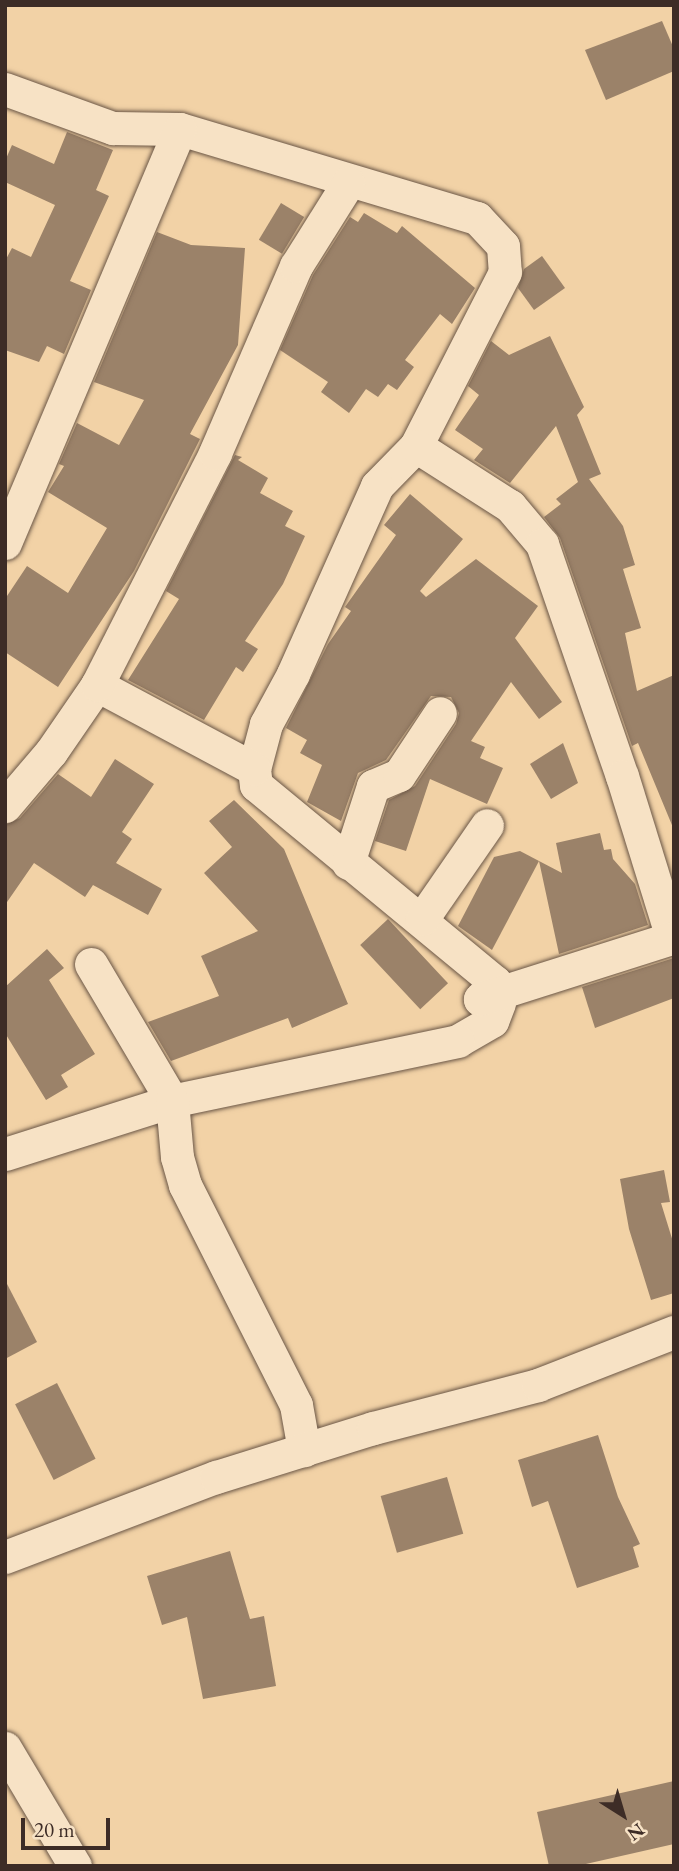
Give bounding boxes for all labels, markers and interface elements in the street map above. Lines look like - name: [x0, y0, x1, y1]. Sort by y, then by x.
- north arrow: [588, 1780, 658, 1850]
- scale bar: [24, 1804, 114, 1848]
- text: 20 m: [34, 1816, 75, 1843]
- text: N: [622, 1818, 650, 1847]

